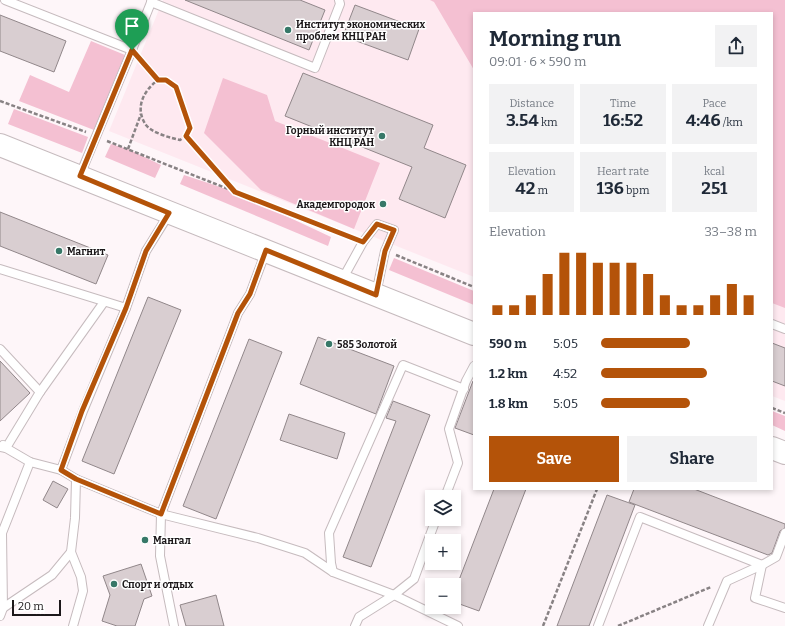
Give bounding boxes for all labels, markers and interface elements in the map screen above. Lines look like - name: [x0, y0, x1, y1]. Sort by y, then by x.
- pin: [115, 9, 149, 50]
- icon: arrive: [121, 15, 143, 37]
- place label: Институт экономических проблем КНЦ РАН: [296, 19, 426, 43]
- marker: Институт экономических проблем КНЦ РАН: [283, 25, 293, 35]
- text: Morning run: [489, 25, 621, 52]
- button: share: [715, 25, 757, 67]
- text: 09:01 · 6 × 590 m: [489, 54, 586, 69]
- text: Distance: [509, 97, 554, 110]
- text: Time: [610, 97, 636, 110]
- text: Pace: [702, 97, 726, 110]
- text: 3.54: [506, 110, 539, 131]
- text: 16:52: [603, 110, 643, 131]
- text: 4:46: [686, 110, 721, 131]
- text: km: [539, 116, 557, 129]
- text: /km: [721, 116, 743, 129]
- place label: Горный институт КНЦ РАН: [286, 125, 375, 149]
- marker: Горный институт КНЦ РАН: [377, 131, 387, 141]
- text: Elevation: [508, 165, 556, 178]
- text: Heart rate: [597, 165, 649, 178]
- text: kcal: [704, 165, 725, 178]
- text: 42: [515, 178, 535, 199]
- text: 136: [597, 178, 624, 199]
- text: 251: [701, 178, 727, 199]
- text: m: [535, 184, 548, 197]
- text: bpm: [624, 184, 649, 197]
- place label: Академгородок: [296, 199, 376, 211]
- marker: Академгородок: [378, 199, 388, 209]
- text: Elevation: [489, 224, 546, 239]
- text: 33–38 m: [704, 224, 757, 239]
- marker: Магнит: [54, 246, 64, 256]
- place label: Магнит: [67, 246, 106, 258]
- text: 590 m: [489, 336, 527, 351]
- text: 5:05: [553, 336, 578, 351]
- marker: 585 Золотой: [324, 339, 334, 349]
- place label: 585 Золотой: [337, 339, 397, 351]
- text: 1.2 km: [489, 366, 527, 381]
- text: 4:52: [553, 366, 577, 381]
- text: 1.8 km: [489, 396, 528, 411]
- text: 5:05: [553, 396, 578, 411]
- button: Save: [489, 436, 619, 482]
- button: Share: [627, 436, 757, 482]
- map controls: [425, 490, 461, 614]
- button: layers: [425, 490, 461, 526]
- button: +: [425, 534, 461, 570]
- marker: Мангал: [140, 535, 150, 545]
- place label: Мангал: [153, 535, 192, 547]
- button: −: [425, 578, 461, 614]
- marker: Спорт и отдых: [109, 579, 119, 589]
- place label: Спорт и отдых: [122, 579, 194, 591]
- scale bar: [12, 598, 61, 617]
- text: 20 m: [18, 600, 44, 613]

